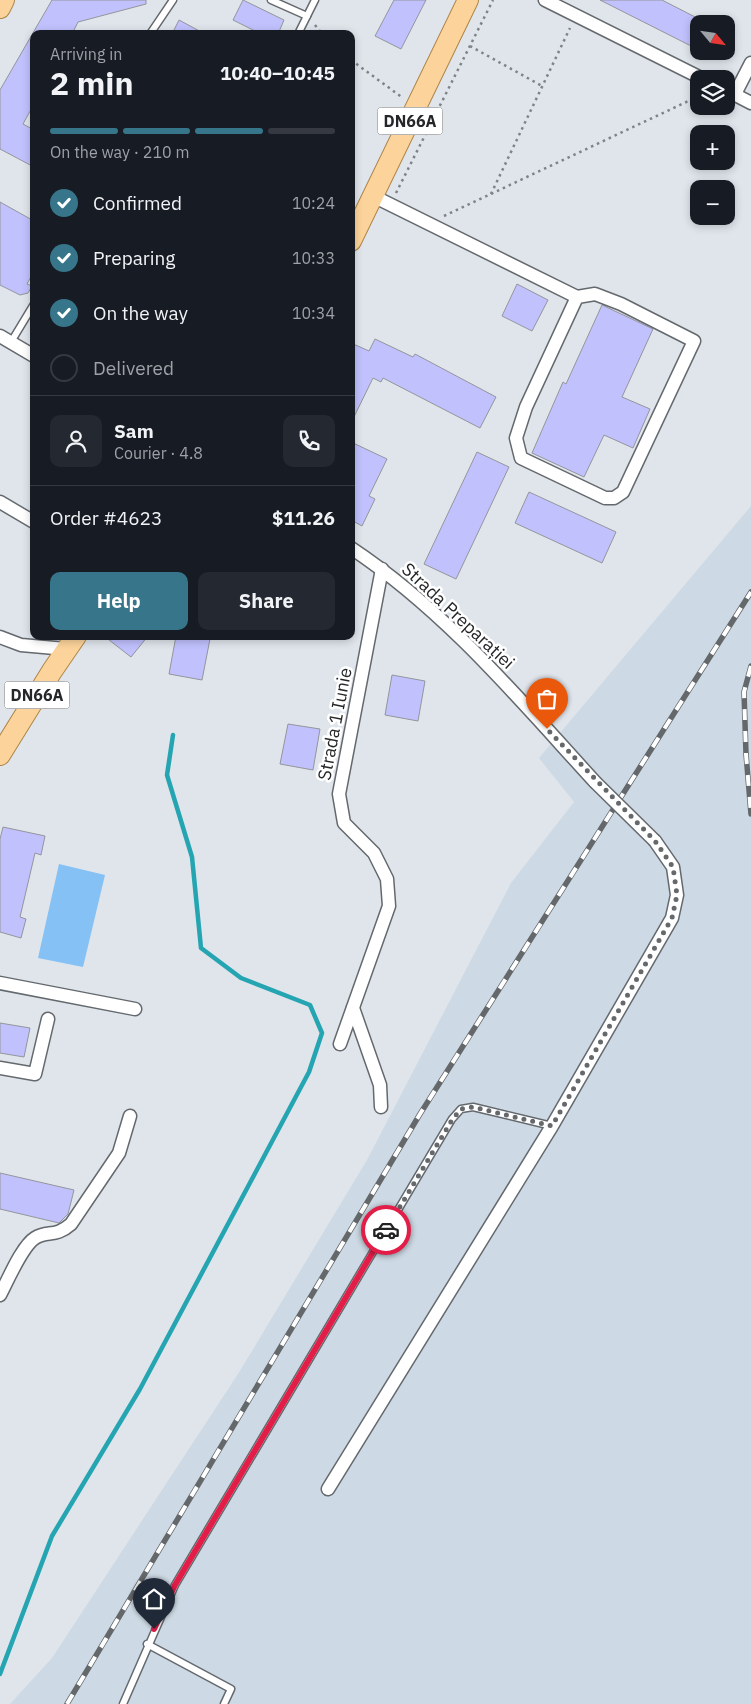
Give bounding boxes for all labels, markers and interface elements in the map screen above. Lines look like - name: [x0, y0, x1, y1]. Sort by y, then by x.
- north arrow: [690, 15, 735, 60]
- map controls: [690, 15, 735, 225]
- text: Arriving in: [50, 44, 122, 64]
- text: 10:40–10:45: [220, 61, 335, 85]
- text: 2 min: [50, 62, 134, 104]
- button: layers: [690, 70, 735, 115]
- road number: DN66A: [378, 108, 442, 134]
- button: +: [690, 125, 735, 170]
- text: On the way · 210 m: [50, 142, 189, 162]
- button: −: [690, 180, 735, 225]
- icon: check: [50, 189, 78, 217]
- text: Confirmed: [93, 191, 182, 215]
- text: 10:24: [292, 193, 335, 213]
- icon: check: [50, 244, 78, 272]
- text: Preparing: [93, 246, 175, 270]
- text: 10:33: [292, 248, 335, 268]
- icon: check: [50, 299, 78, 327]
- text: On the way: [93, 301, 188, 325]
- text: 10:34: [292, 303, 335, 323]
- text: Delivered: [93, 356, 174, 380]
- button: person: [50, 415, 102, 467]
- button: phone: [283, 415, 335, 467]
- text: Sam: [114, 419, 154, 443]
- text: Courier · 4.8: [114, 443, 203, 463]
- text: Order #4623: [50, 506, 162, 530]
- text: $11.26: [272, 506, 335, 530]
- street label: Strada Preparației: [397, 558, 519, 674]
- button: Help: [50, 572, 188, 630]
- button: Share: [198, 572, 335, 630]
- street label: Strada 1 Iunie: [312, 666, 357, 782]
- pin: [526, 678, 568, 729]
- road number: DN66A: [5, 682, 70, 708]
- icon: bag: [533, 685, 561, 713]
- courier: [361, 1205, 411, 1255]
- icon: car: [372, 1216, 400, 1244]
- pin: [133, 1578, 175, 1629]
- icon: home: [140, 1585, 168, 1613]

